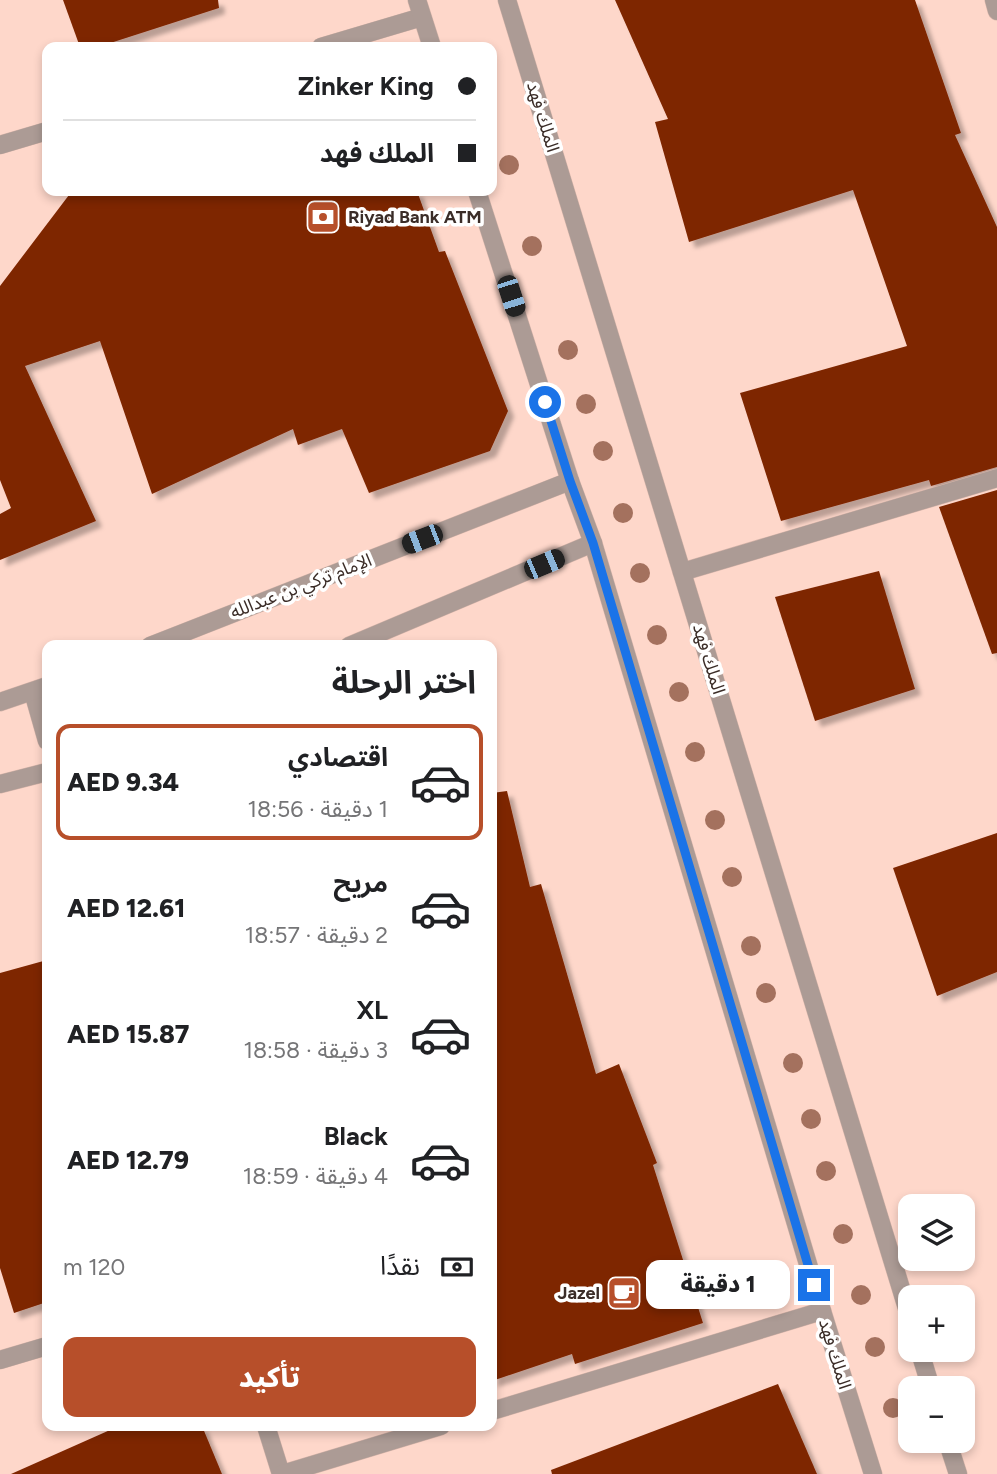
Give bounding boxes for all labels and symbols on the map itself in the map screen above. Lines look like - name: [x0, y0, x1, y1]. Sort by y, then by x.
- street label: الملك فهد: [522, 79, 564, 155]
- bank icon: Riyad Bank ATM: [304, 198, 342, 236]
- place label: Riyad Bank ATM: [348, 206, 482, 228]
- car: [495, 273, 528, 319]
- route start: [529, 386, 561, 418]
- car: [399, 522, 446, 556]
- car: [521, 546, 568, 582]
- street label: الإمام تركي بن عبدالله: [227, 549, 376, 626]
- street label: الملك فهد: [688, 621, 730, 697]
- callout: 1 دقيقة: [646, 1260, 790, 1310]
- route end: [798, 1269, 830, 1301]
- cafe icon: Jazel: [605, 1274, 643, 1312]
- place label: Jazel: [557, 1282, 600, 1304]
- street label: الملك فهد: [814, 1316, 856, 1392]

